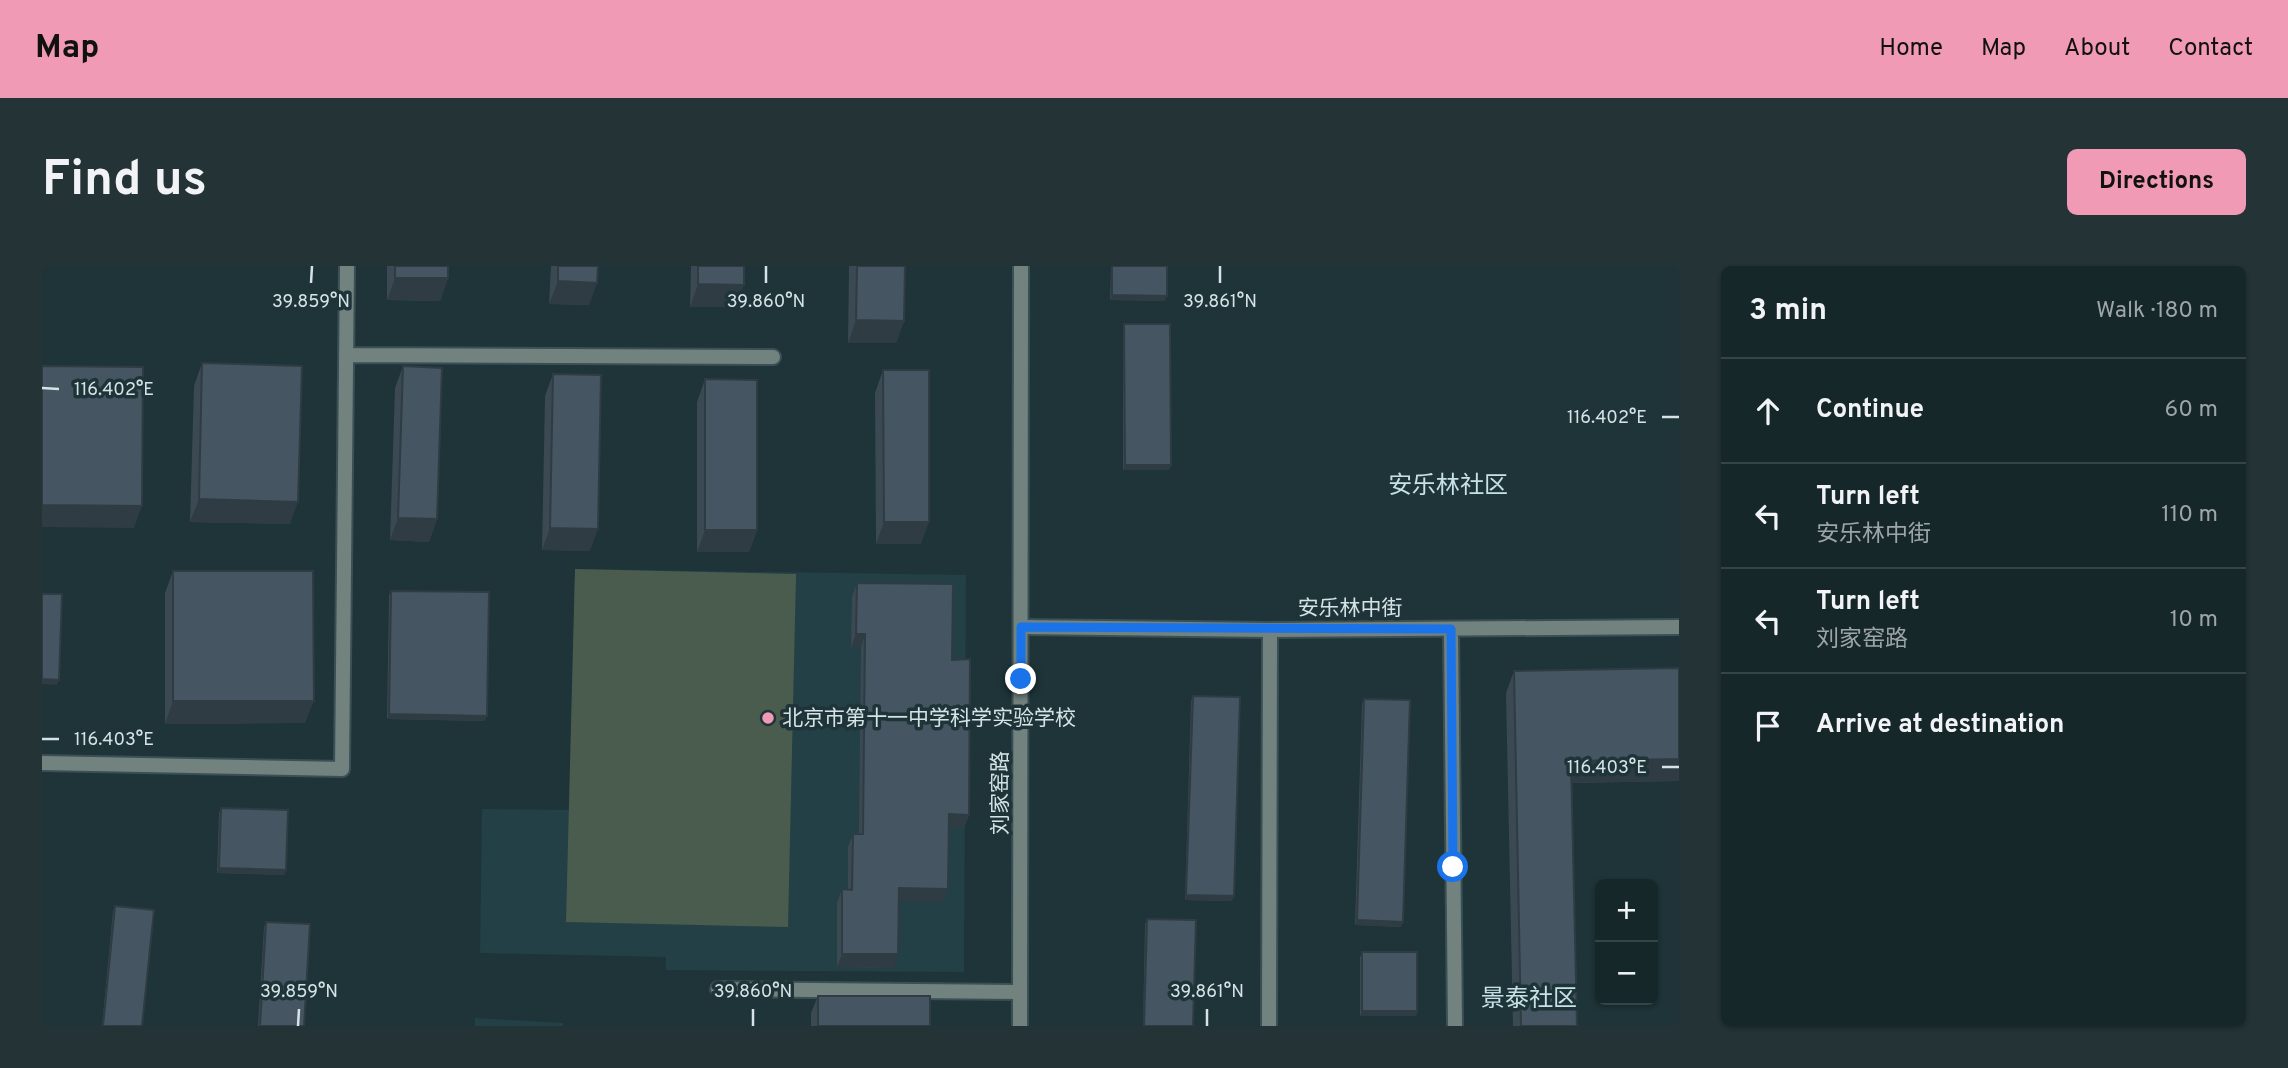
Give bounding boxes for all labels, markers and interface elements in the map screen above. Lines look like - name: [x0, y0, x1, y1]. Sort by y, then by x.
- text: Map: [35, 28, 99, 70]
- text: Home: [1879, 34, 1943, 64]
- text: Map: [1981, 34, 2026, 64]
- text: About: [2064, 34, 2130, 64]
- text: Contact: [2168, 34, 2253, 64]
- button: Directions: [2067, 149, 2246, 215]
- text: Find us: [42, 151, 207, 213]
- text: 39.859°N: [272, 291, 350, 314]
- text: 39.860°N: [727, 291, 805, 314]
- text: 39.861°N: [1183, 291, 1257, 314]
- text: 3 min: [1749, 293, 1827, 330]
- text: Walk · 180 m: [2096, 297, 2218, 326]
- text: 116.402°E: [74, 379, 154, 402]
- icon: ahead: [1749, 392, 1787, 430]
- text: Continue: [1816, 394, 1924, 427]
- text: 60 m: [2165, 396, 2218, 425]
- text: 116.402°E: [1567, 407, 1647, 430]
- district label: 安乐林社区: [1388, 472, 1508, 502]
- text: Turn left: [1816, 481, 1920, 514]
- icon: left: [1749, 497, 1787, 535]
- text: 110 m: [2161, 501, 2218, 530]
- text: 安乐林中街: [1816, 521, 1931, 550]
- text: Turn left: [1816, 586, 1920, 619]
- street label: 安乐林中街: [1298, 596, 1403, 623]
- icon: left: [1749, 602, 1787, 640]
- text: 10 m: [2170, 606, 2218, 635]
- text: 刘家窑路: [1816, 626, 1908, 655]
- route end: [1005, 663, 1036, 694]
- place label: 北京市第十一中学科学实验学校: [782, 706, 1076, 733]
- icon: arrive: [1749, 707, 1787, 745]
- text: Arrive at destination: [1816, 709, 2064, 742]
- marker: 北京市第十一中学科学实验学校: [760, 710, 776, 726]
- text: 116.403°E: [74, 729, 154, 752]
- street label: 刘家窑路: [988, 751, 1015, 835]
- text: 116.403°E: [1567, 757, 1647, 780]
- route start: [1437, 851, 1468, 882]
- map controls: [1595, 879, 1658, 1005]
- button: +: [1595, 879, 1658, 942]
- button: −: [1595, 942, 1658, 1005]
- text: 39.859°N: [260, 981, 338, 1004]
- text: 39.860°N: [714, 981, 792, 1004]
- text: 39.861°N: [1170, 981, 1244, 1004]
- district label: 景泰社区: [1481, 985, 1577, 1015]

